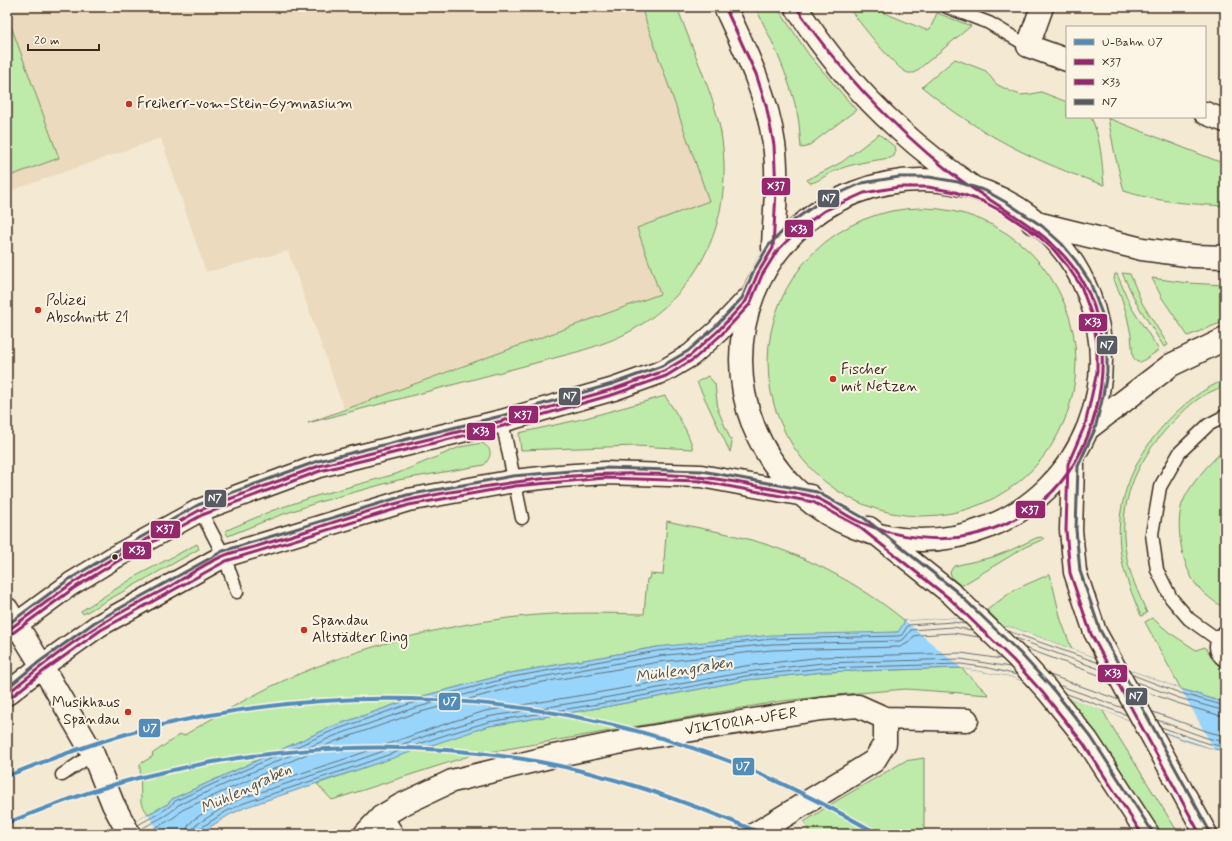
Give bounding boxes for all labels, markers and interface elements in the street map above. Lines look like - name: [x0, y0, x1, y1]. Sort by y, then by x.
- scale bar: [28, 26, 99, 52]
- legend: [1066, 26, 1206, 118]
- text: 20 m: [34, 33, 60, 49]
- text: U-Bahn U7: [1102, 35, 1163, 51]
- text: X37: [1102, 55, 1121, 71]
- text: X33: [1102, 75, 1120, 91]
- place label: Freiherr-vom-Stein-Gymnasium: [137, 94, 353, 114]
- text: N7: [1102, 95, 1117, 111]
- marker: Freiherr-vom-Stein-Gymnasium: [124, 99, 134, 109]
- line badge: X37: [761, 177, 791, 196]
- text: X37: [767, 180, 785, 194]
- line badge: N7: [817, 189, 840, 208]
- text: N7: [822, 192, 836, 206]
- line badge: X33: [784, 219, 814, 238]
- text: X33: [791, 223, 808, 237]
- place label: Polizei Abschnitt 21: [46, 291, 129, 328]
- marker: Polizei Abschnitt 21: [33, 305, 43, 315]
- line badge: X33: [1078, 313, 1108, 332]
- text: X33: [1085, 316, 1102, 330]
- line badge: N7: [1096, 335, 1118, 355]
- text: N7: [1100, 339, 1114, 353]
- place label: Fischer mit Netzen: [841, 360, 918, 397]
- marker: Fischer mit Netzen: [828, 374, 838, 384]
- line badge: N7: [558, 387, 581, 406]
- text: N7: [563, 390, 577, 404]
- line badge: X37: [508, 405, 539, 424]
- text: X37: [514, 409, 532, 423]
- line badge: X33: [466, 422, 496, 441]
- text: X33: [473, 425, 490, 439]
- line badge: N7: [204, 489, 227, 508]
- text: N7: [208, 492, 222, 506]
- line badge: X37: [1015, 500, 1046, 519]
- text: X37: [1021, 504, 1039, 518]
- line badge: X37: [150, 520, 181, 539]
- text: X37: [156, 523, 174, 537]
- line badge: X33: [122, 541, 152, 560]
- text: X33: [129, 544, 146, 558]
- unlabelled marker: [110, 552, 120, 562]
- place label: Spandau Altstädter Ring: [312, 611, 408, 649]
- marker: Spandau Altstädter Ring: [299, 625, 309, 635]
- water label: Mühlengraben: [634, 652, 734, 688]
- line badge: X33: [1097, 664, 1128, 683]
- text: X33: [1105, 667, 1122, 681]
- line badge: N7: [1125, 687, 1148, 706]
- text: N7: [1129, 690, 1143, 704]
- line badge: U7: [438, 692, 461, 711]
- place label: Musikhaus Spandau: [52, 693, 120, 730]
- text: U7: [443, 695, 457, 709]
- street label: VIKTORIA-UFER: [684, 703, 798, 741]
- marker: Musikhaus Spandau: [123, 707, 133, 717]
- line badge: U7: [138, 718, 161, 738]
- text: U7: [143, 722, 157, 736]
- line badge: U7: [732, 757, 755, 776]
- water label: Mühlengraben: [197, 759, 295, 819]
- text: U7: [736, 760, 750, 774]

